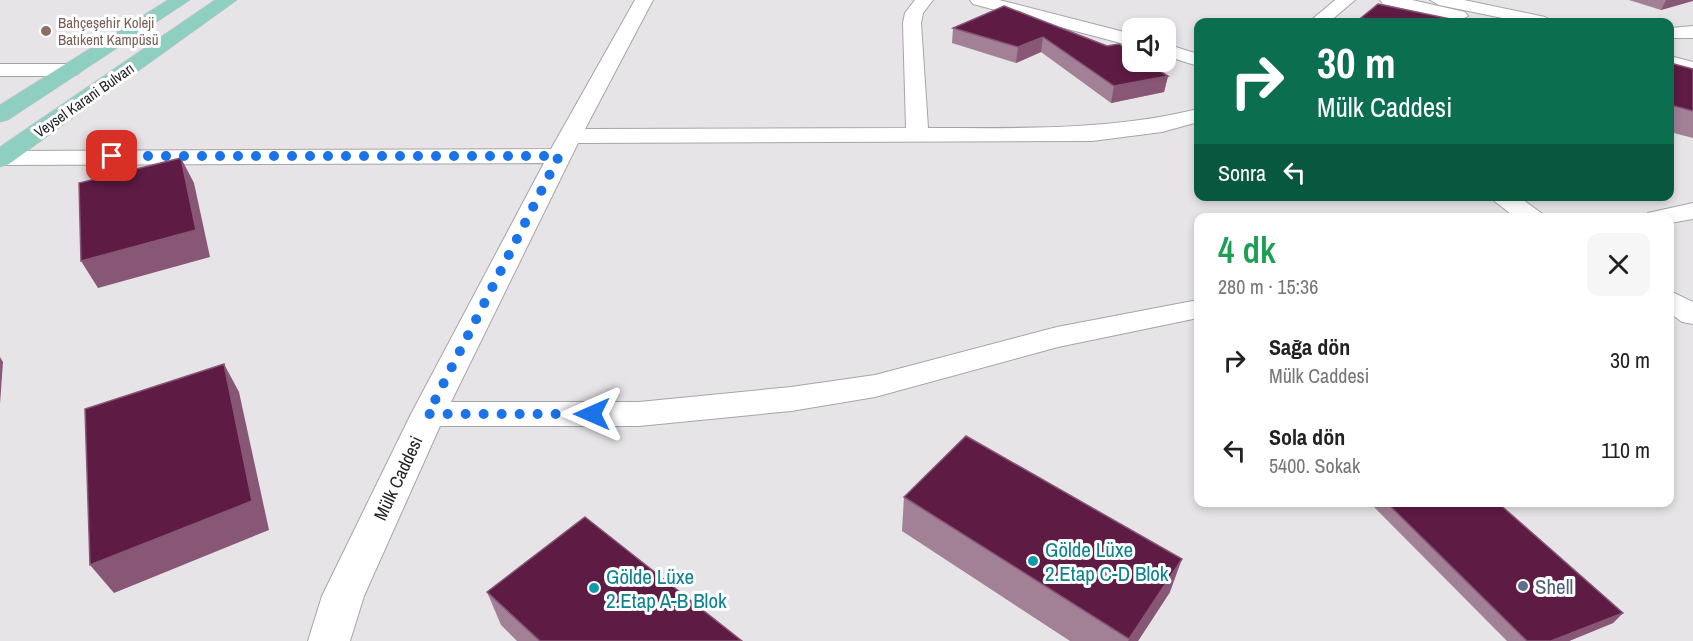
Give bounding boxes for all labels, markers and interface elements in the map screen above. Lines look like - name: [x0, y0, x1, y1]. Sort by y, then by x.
- place label: Bahçeşehir Koleji Batıkent Kampüsü: [58, 12, 159, 50]
- map controls: [1122, 18, 1176, 72]
- button: sound: [1122, 18, 1176, 72]
- marker: Bahçeşehir Koleji Batıkent Kampüsü: [39, 24, 53, 38]
- text: 30 m: [1317, 35, 1396, 91]
- icon: right: [1218, 42, 1296, 120]
- street label: Veysel Karani Bulvarı: [30, 58, 138, 142]
- text: Mülk Caddesi: [1317, 89, 1452, 125]
- pin: [86, 130, 137, 181]
- icon: arrive: [95, 139, 128, 172]
- icon: left: [1278, 156, 1311, 189]
- text: Sonra: [1218, 158, 1266, 188]
- text: 4 dk: [1218, 226, 1276, 274]
- button: close: [1587, 233, 1650, 296]
- text: 280 m · 15:36: [1218, 273, 1318, 300]
- text: Sağa dön: [1269, 332, 1350, 362]
- icon: right: [1218, 344, 1251, 377]
- text: 30 m: [1610, 345, 1650, 375]
- text: Mülk Caddesi: [1269, 362, 1369, 389]
- position arrow: [560, 382, 624, 446]
- text: Sola dön: [1269, 422, 1345, 452]
- street label: Mülk Caddesi: [368, 432, 428, 524]
- icon: left: [1218, 434, 1251, 467]
- text: 110 m: [1601, 435, 1650, 465]
- text: 5400. Sokak: [1269, 452, 1360, 479]
- place label: Gölde Lüxe 2.Etap C-D Blok: [1045, 535, 1169, 588]
- marker: Gölde Lüxe 2.Etap C-D Blok: [1026, 554, 1040, 568]
- place label: Gölde Lüxe 2.Etap A-B Blok: [606, 562, 727, 615]
- place label: Shell: [1535, 572, 1573, 601]
- marker: Shell: [1516, 579, 1530, 593]
- marker: Gölde Lüxe 2.Etap A-B Blok: [587, 581, 601, 595]

